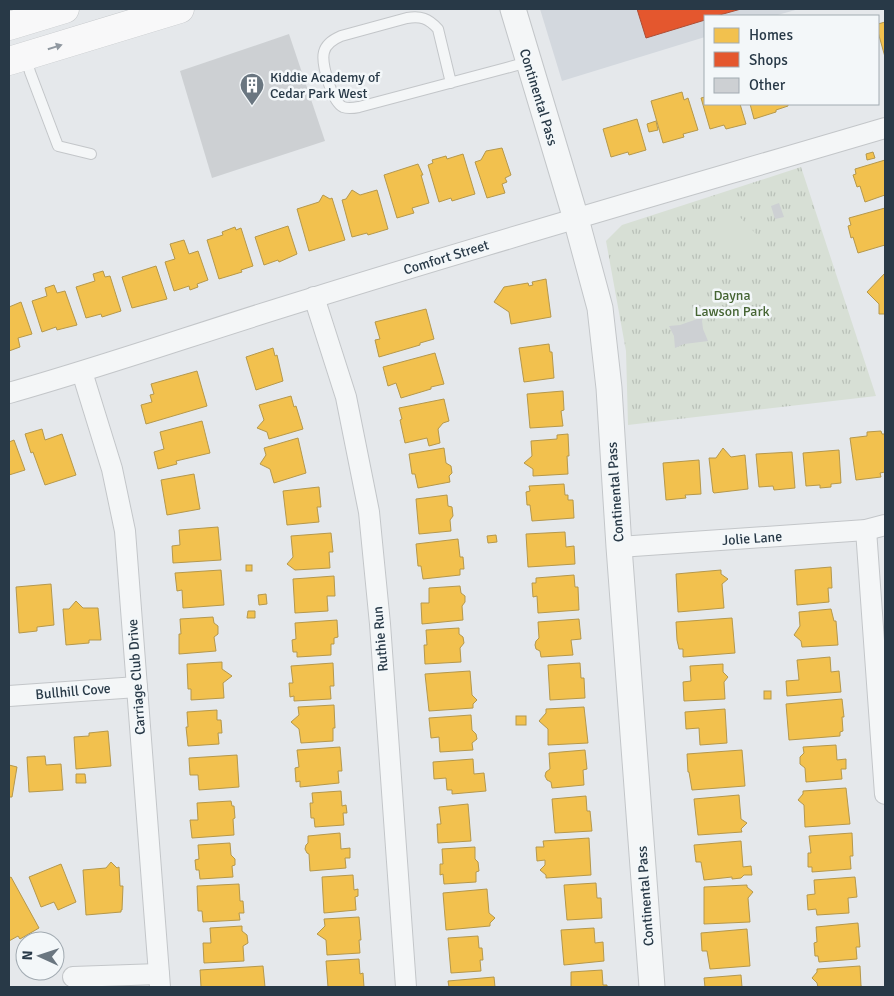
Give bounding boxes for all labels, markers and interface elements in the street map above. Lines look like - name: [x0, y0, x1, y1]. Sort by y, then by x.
- legend: [704, 15, 879, 105]
- text: Homes: [749, 26, 793, 44]
- one-way arrow: [48, 43, 63, 50]
- street label: Continental Pass: [516, 47, 561, 148]
- text: Shops: [749, 51, 788, 69]
- place label: Kiddie Academy of Cedar Park West: [270, 69, 381, 102]
- building icon: Kiddie Academy of Cedar Park West: [239, 72, 265, 106]
- text: Other: [749, 76, 786, 94]
- street label: Comfort Street: [401, 236, 491, 279]
- park label: Dayna Lawson Park: [694, 287, 770, 320]
- street label: Continental Pass: [604, 441, 627, 543]
- street label: Jolie Lane: [721, 528, 783, 549]
- street label: Ruthie Run: [369, 606, 392, 672]
- street label: Carriage Club Drive: [124, 618, 149, 735]
- street label: Bullhill Cove: [35, 680, 111, 703]
- street label: Continental Pass: [634, 845, 657, 947]
- north arrow: [15, 931, 65, 981]
- text: N: [19, 950, 36, 961]

